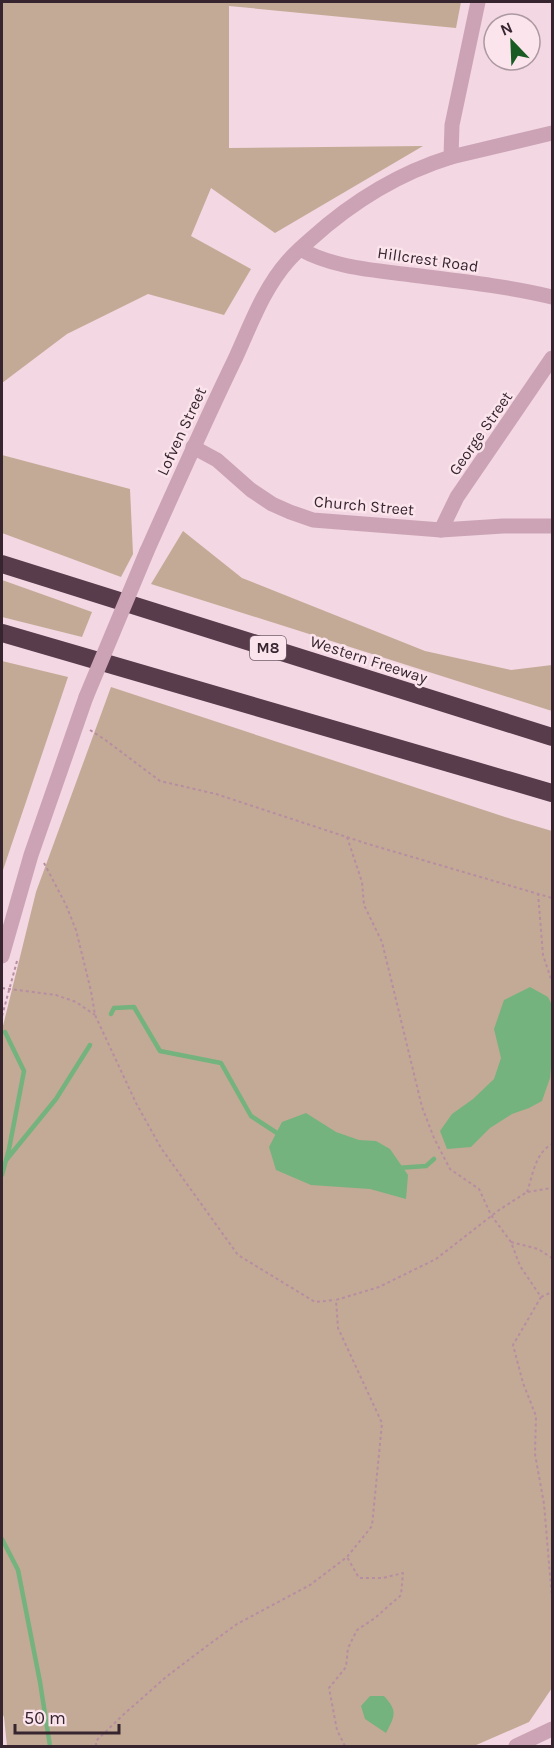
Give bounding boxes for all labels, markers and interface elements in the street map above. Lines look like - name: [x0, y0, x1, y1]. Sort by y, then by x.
- north arrow: [482, 12, 542, 72]
- text: N: [497, 18, 515, 40]
- street label: Hillcrest Road: [376, 243, 480, 276]
- street label: Lofven Street: [153, 384, 210, 478]
- street label: George Street: [445, 388, 516, 479]
- street label: Church Street: [313, 492, 415, 519]
- street label: Western Freeway: [308, 632, 430, 688]
- road number: M8: [250, 636, 286, 660]
- scale bar: [15, 1697, 118, 1735]
- text: 50 m: [24, 1707, 66, 1729]

